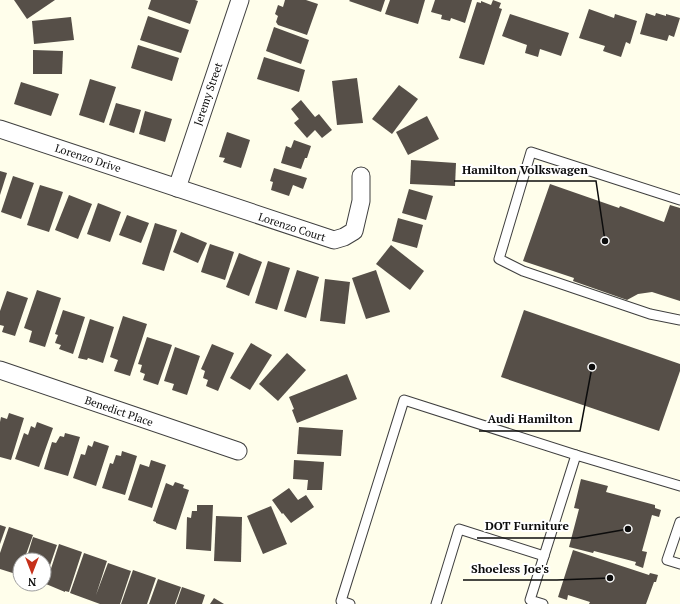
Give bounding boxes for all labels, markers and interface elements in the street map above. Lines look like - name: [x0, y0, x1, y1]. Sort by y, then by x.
- street label: Jeremy Street: [191, 60, 225, 128]
- street label: Lorenzo Drive: [53, 141, 123, 175]
- callout: Hamilton Volkswagen: [454, 157, 596, 181]
- text: Hamilton Volkswagen: [462, 162, 588, 177]
- street label: Lorenzo Court: [257, 210, 327, 244]
- street label: Benedict Place: [83, 393, 156, 429]
- callout: Audi Hamilton: [479, 407, 580, 431]
- text: Audi Hamilton: [487, 411, 573, 426]
- callout: DOT Furniture: [477, 514, 577, 538]
- text: DOT Furniture: [485, 518, 570, 533]
- north arrow: [12, 552, 52, 592]
- callout: Shoeless Joe's: [463, 556, 557, 580]
- text: Shoeless Joe's: [471, 561, 550, 576]
- text: N: [27, 575, 36, 589]

